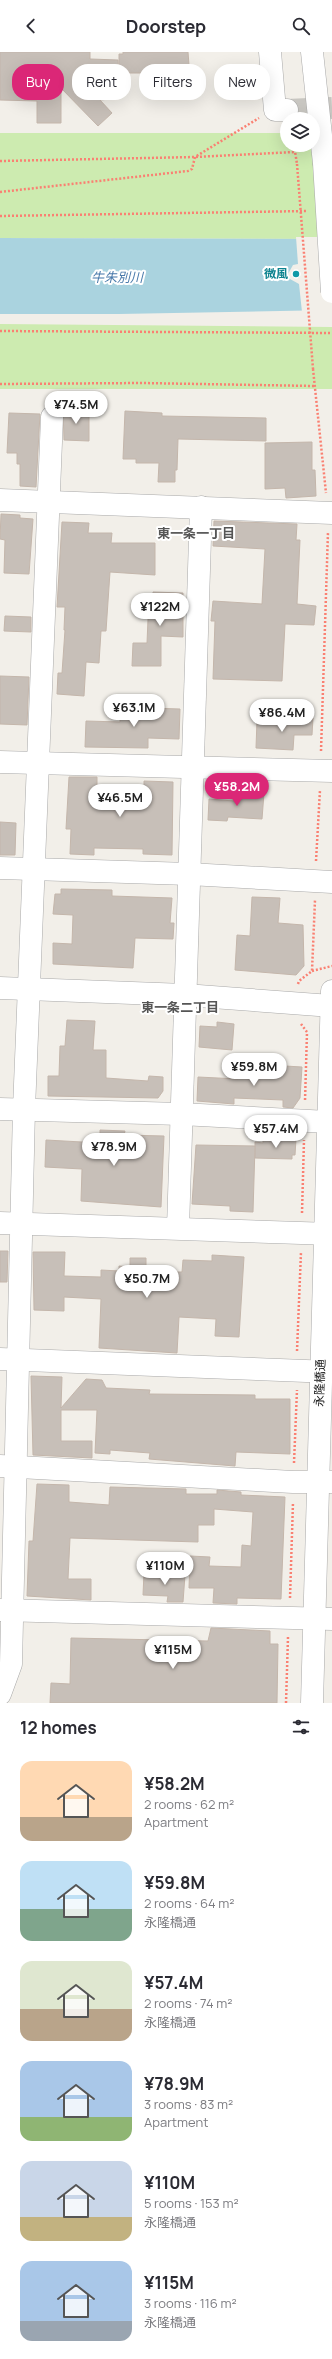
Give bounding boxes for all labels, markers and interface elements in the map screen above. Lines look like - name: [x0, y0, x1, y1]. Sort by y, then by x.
- text: Doorstep: [126, 14, 206, 38]
- icon: back: [20, 15, 42, 37]
- icon: search: [290, 15, 312, 37]
- chip: Buy: [12, 64, 64, 100]
- chip: Rent: [72, 64, 131, 100]
- chip: Filters: [139, 64, 206, 100]
- chip: New: [214, 64, 270, 100]
- map controls: [280, 112, 320, 152]
- button: layers: [280, 112, 320, 152]
- place label: 微風: [264, 265, 288, 282]
- water label: 牛朱別川: [91, 268, 145, 286]
- marker: 微風: [291, 269, 301, 279]
- pin: ¥74.5M: [43, 391, 109, 425]
- text: ¥74.5M: [54, 395, 98, 413]
- district label: 東一条一丁目: [157, 524, 235, 542]
- pin: ¥122M: [132, 593, 188, 627]
- text: ¥122M: [140, 597, 180, 615]
- pin: ¥63.1M: [101, 694, 167, 728]
- text: ¥63.1M: [113, 698, 155, 716]
- pin: ¥86.4M: [249, 699, 315, 733]
- text: ¥86.4M: [259, 703, 305, 721]
- pin: ¥58.2M: [204, 773, 270, 807]
- text: ¥58.2M: [214, 777, 260, 795]
- pin: ¥46.5M: [87, 784, 153, 818]
- text: ¥46.5M: [97, 788, 143, 806]
- district label: 東一条二丁目: [141, 998, 219, 1016]
- pin: ¥59.8M: [221, 1053, 287, 1087]
- text: ¥59.8M: [231, 1057, 277, 1075]
- pin: ¥57.4M: [243, 1115, 309, 1149]
- text: ¥57.4M: [253, 1119, 299, 1137]
- pin: ¥78.9M: [81, 1133, 147, 1167]
- text: ¥78.9M: [91, 1137, 137, 1155]
- pin: ¥50.7M: [114, 1265, 180, 1299]
- text: ¥50.7M: [124, 1269, 170, 1287]
- street label: 永隆橋通: [310, 1359, 329, 1407]
- pin: ¥110M: [137, 1552, 193, 1586]
- text: ¥110M: [145, 1556, 185, 1574]
- pin: ¥115M: [145, 1636, 201, 1670]
- text: ¥115M: [154, 1640, 192, 1658]
- text: 12 homes: [20, 1716, 97, 1739]
- icon: filters: [290, 1716, 312, 1738]
- text: ¥58.2M: [144, 1772, 205, 1795]
- icon: home: [52, 1777, 100, 1825]
- text: 2 rooms · 62 m²: [144, 1795, 234, 1813]
- text: Apartment: [144, 1813, 208, 1831]
- text: ¥59.8M: [144, 1871, 205, 1894]
- icon: home: [52, 1877, 100, 1925]
- text: 2 rooms · 64 m²: [144, 1894, 235, 1912]
- text: 永隆橋通: [144, 1913, 196, 1931]
- text: ¥57.4M: [144, 1971, 203, 1994]
- icon: home: [52, 1977, 100, 2025]
- text: 2 rooms · 74 m²: [144, 1994, 232, 2012]
- text: 永隆橋通: [144, 2013, 196, 2031]
- text: ¥78.9M: [144, 2072, 204, 2095]
- icon: home: [52, 2077, 100, 2125]
- text: 3 rooms · 83 m²: [144, 2095, 233, 2113]
- text: Apartment: [144, 2113, 208, 2131]
- text: ¥110M: [144, 2171, 195, 2194]
- icon: home: [52, 2177, 100, 2225]
- text: 5 rooms · 153 m²: [144, 2194, 239, 2212]
- text: 永隆橋通: [144, 2213, 196, 2231]
- text: ¥115M: [144, 2271, 194, 2294]
- icon: home: [52, 2277, 100, 2325]
- text: 3 rooms · 116 m²: [144, 2294, 237, 2312]
- text: 永隆橋通: [144, 2313, 196, 2331]

